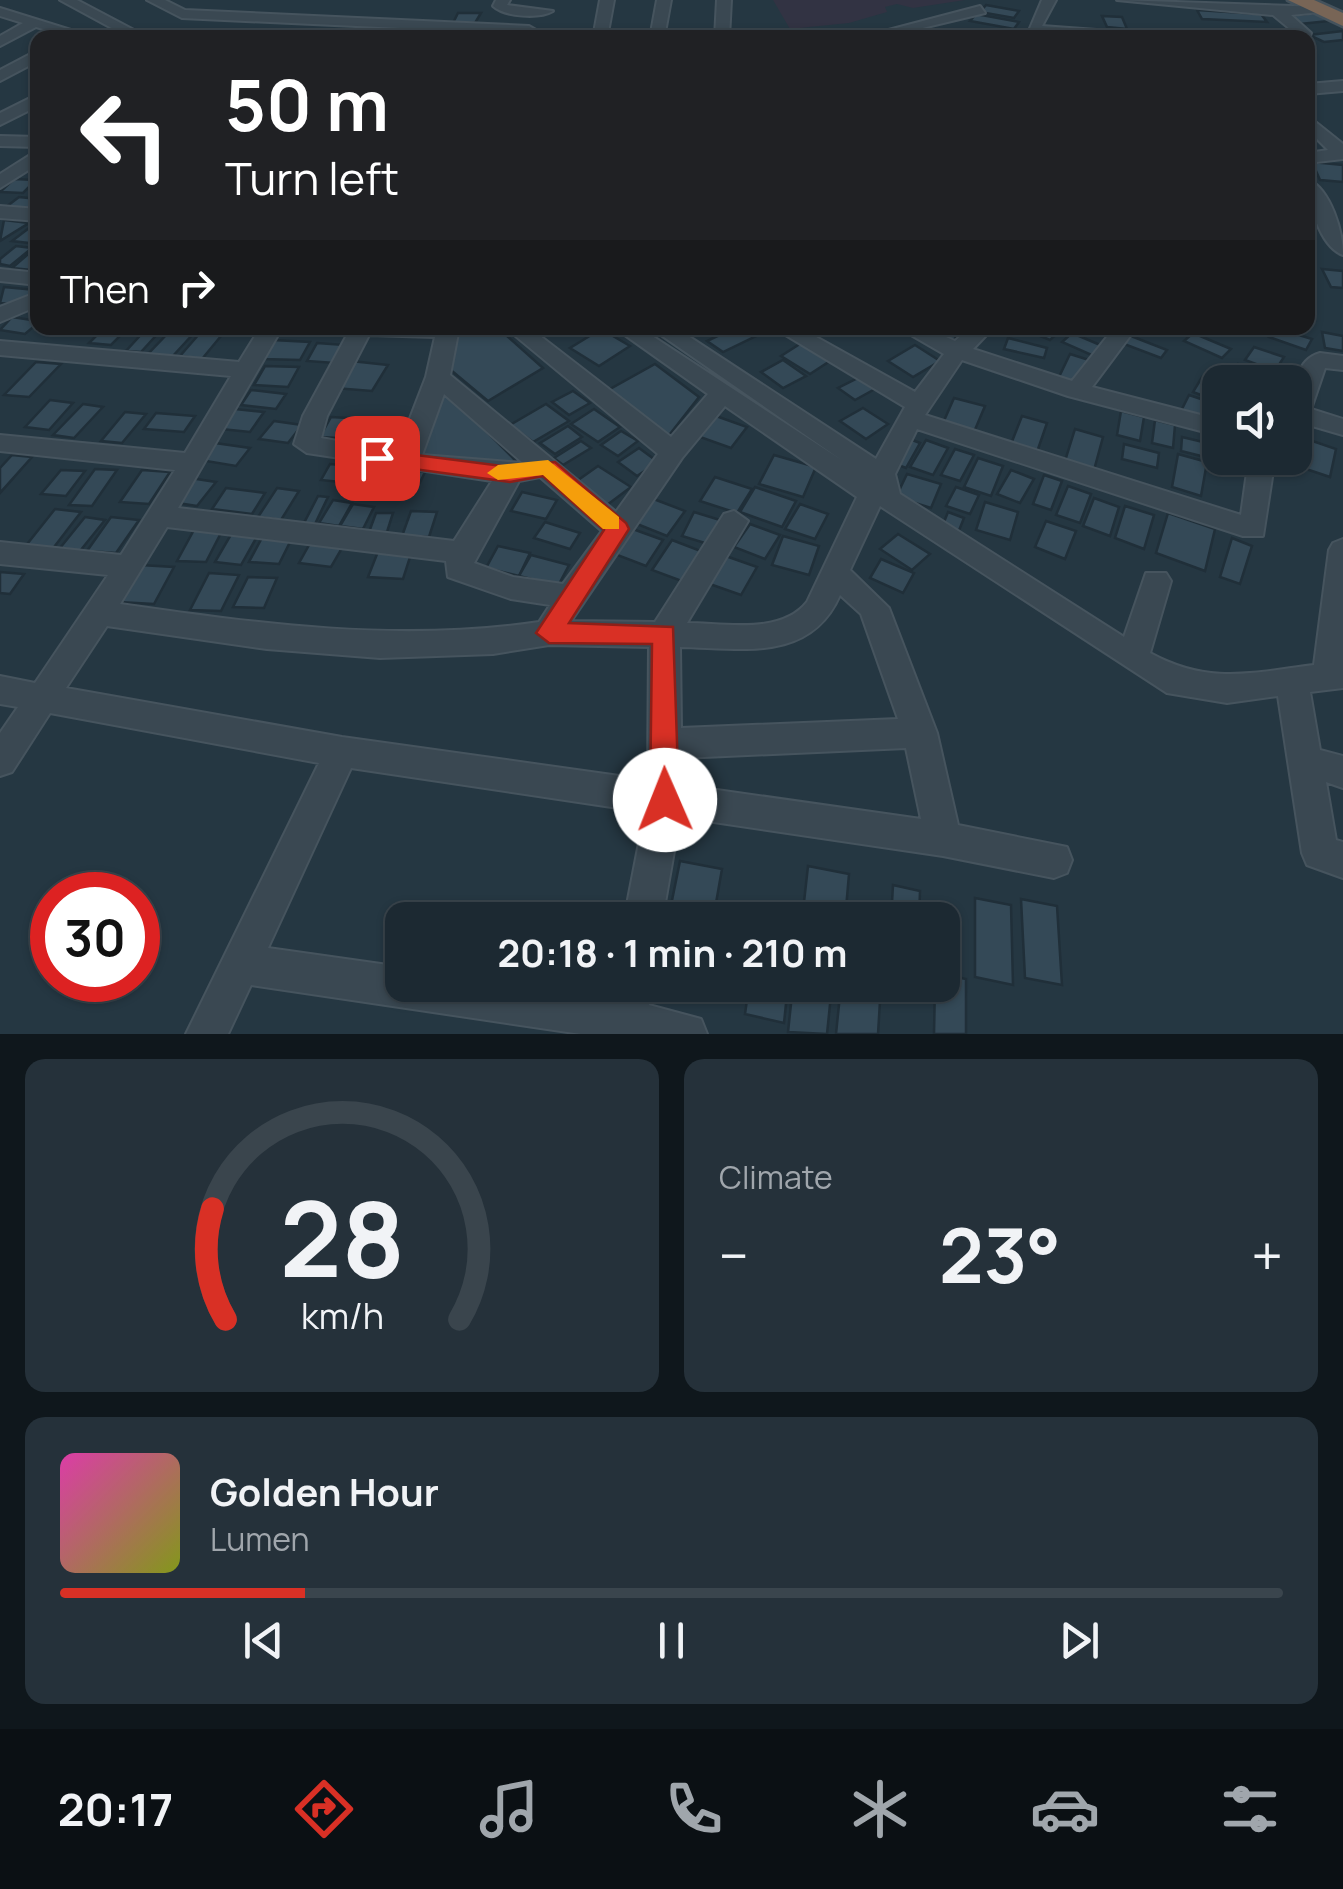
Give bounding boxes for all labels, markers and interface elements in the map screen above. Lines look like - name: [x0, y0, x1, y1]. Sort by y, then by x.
- text: 50 m: [225, 56, 389, 152]
- icon: left: [60, 70, 190, 200]
- text: Turn left: [225, 147, 399, 209]
- icon: right: [169, 260, 224, 315]
- text: Then: [60, 262, 149, 314]
- map controls: [1202, 365, 1312, 475]
- button: sound: [1202, 365, 1312, 475]
- pin: [335, 416, 420, 501]
- icon: arrive: [350, 431, 405, 486]
- position arrow: [613, 748, 717, 852]
- speed limit sign: 30: [30, 872, 160, 1002]
- text: 20:18 · 1 min · 210 m: [497, 926, 848, 978]
- text: Climate: [719, 1155, 833, 1199]
- text: 28: [279, 1166, 405, 1308]
- text: 23°: [939, 1203, 1061, 1306]
- text: −: [719, 1217, 749, 1293]
- text: +: [1251, 1217, 1283, 1293]
- text: km/h: [300, 1291, 384, 1340]
- text: Golden Hour: [210, 1465, 439, 1517]
- text: Lumen: [210, 1517, 310, 1561]
- icon: previous: [236, 1613, 291, 1668]
- icon: pause: [644, 1613, 699, 1668]
- icon: next: [1052, 1613, 1107, 1668]
- icon: directions: [289, 1774, 359, 1844]
- icon: music: [474, 1774, 544, 1844]
- icon: phone: [659, 1774, 729, 1844]
- icon: climate: [845, 1774, 915, 1844]
- icon: car: [1030, 1774, 1100, 1844]
- icon: filters: [1215, 1774, 1285, 1844]
- text: 20:17: [58, 1778, 173, 1840]

